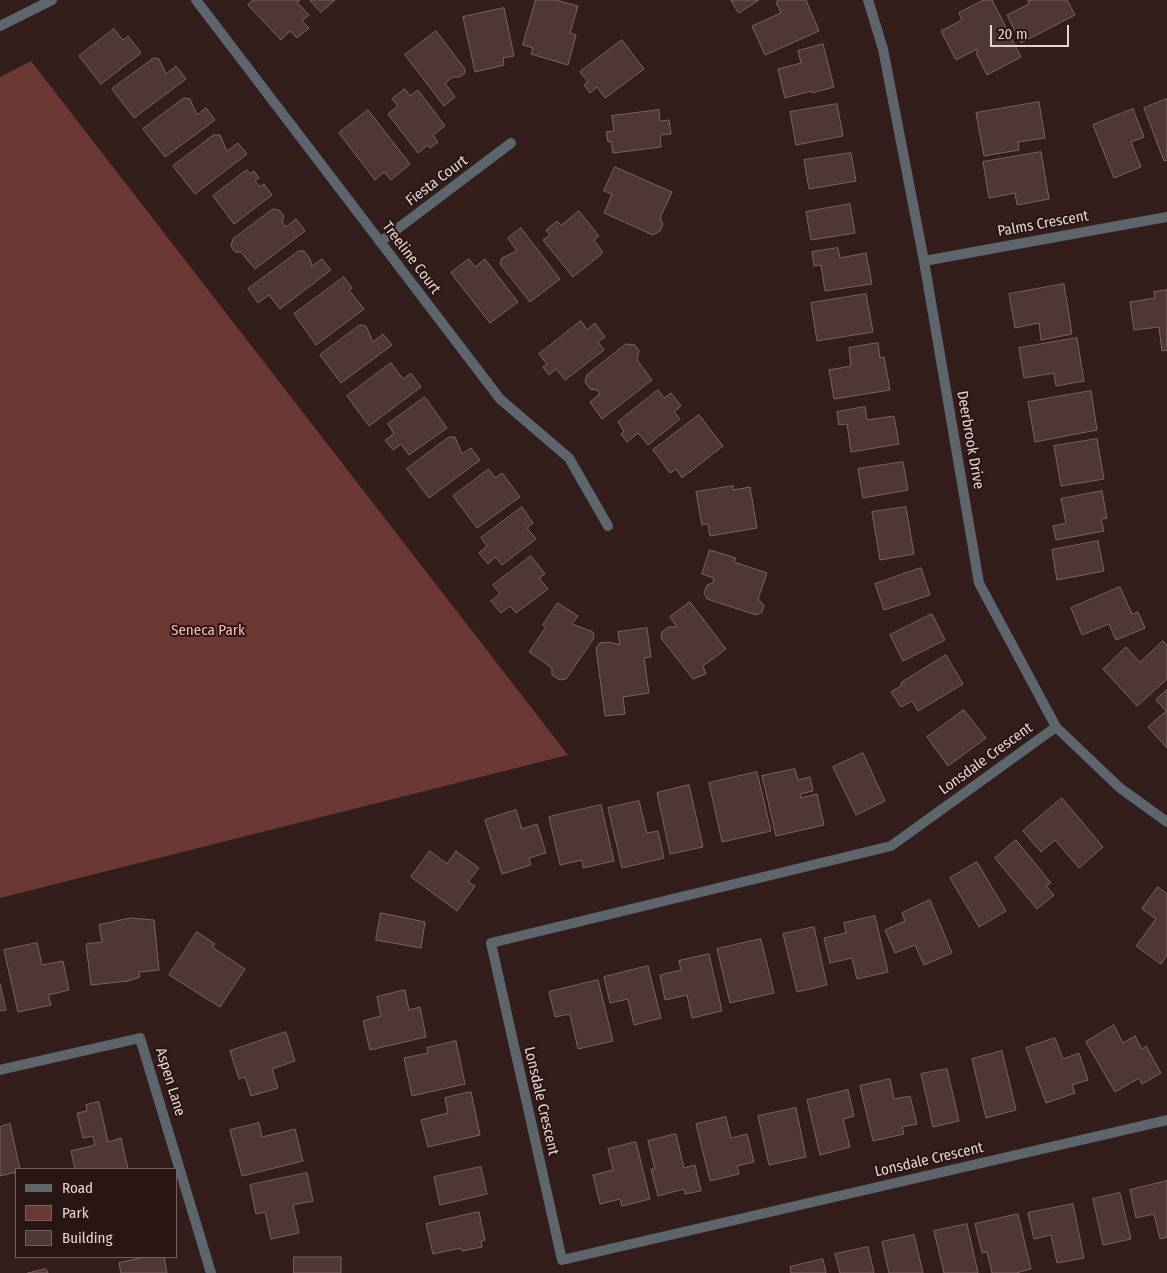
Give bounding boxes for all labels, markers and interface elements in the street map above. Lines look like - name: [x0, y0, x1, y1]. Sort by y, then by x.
- scale bar: [992, 15, 1071, 47]
- text: 20 m: [998, 25, 1028, 43]
- street label: Fiesta Court: [403, 152, 471, 210]
- street label: Palms Crescent: [996, 207, 1090, 241]
- street label: Treeline Court: [378, 218, 444, 298]
- street label: Deerbrook Drive: [952, 389, 988, 491]
- park label: Seneca Park: [171, 622, 245, 640]
- street label: Lonsdale Crescent: [936, 719, 1036, 799]
- street label: Lonsdale Crescent: [520, 1045, 562, 1157]
- street label: Aspen Lane: [151, 1046, 189, 1118]
- street label: Lonsdale Crescent: [873, 1139, 985, 1181]
- legend: [15, 1168, 178, 1258]
- text: Road: [62, 1179, 93, 1197]
- text: Park: [62, 1204, 89, 1222]
- text: Building: [62, 1229, 113, 1247]

